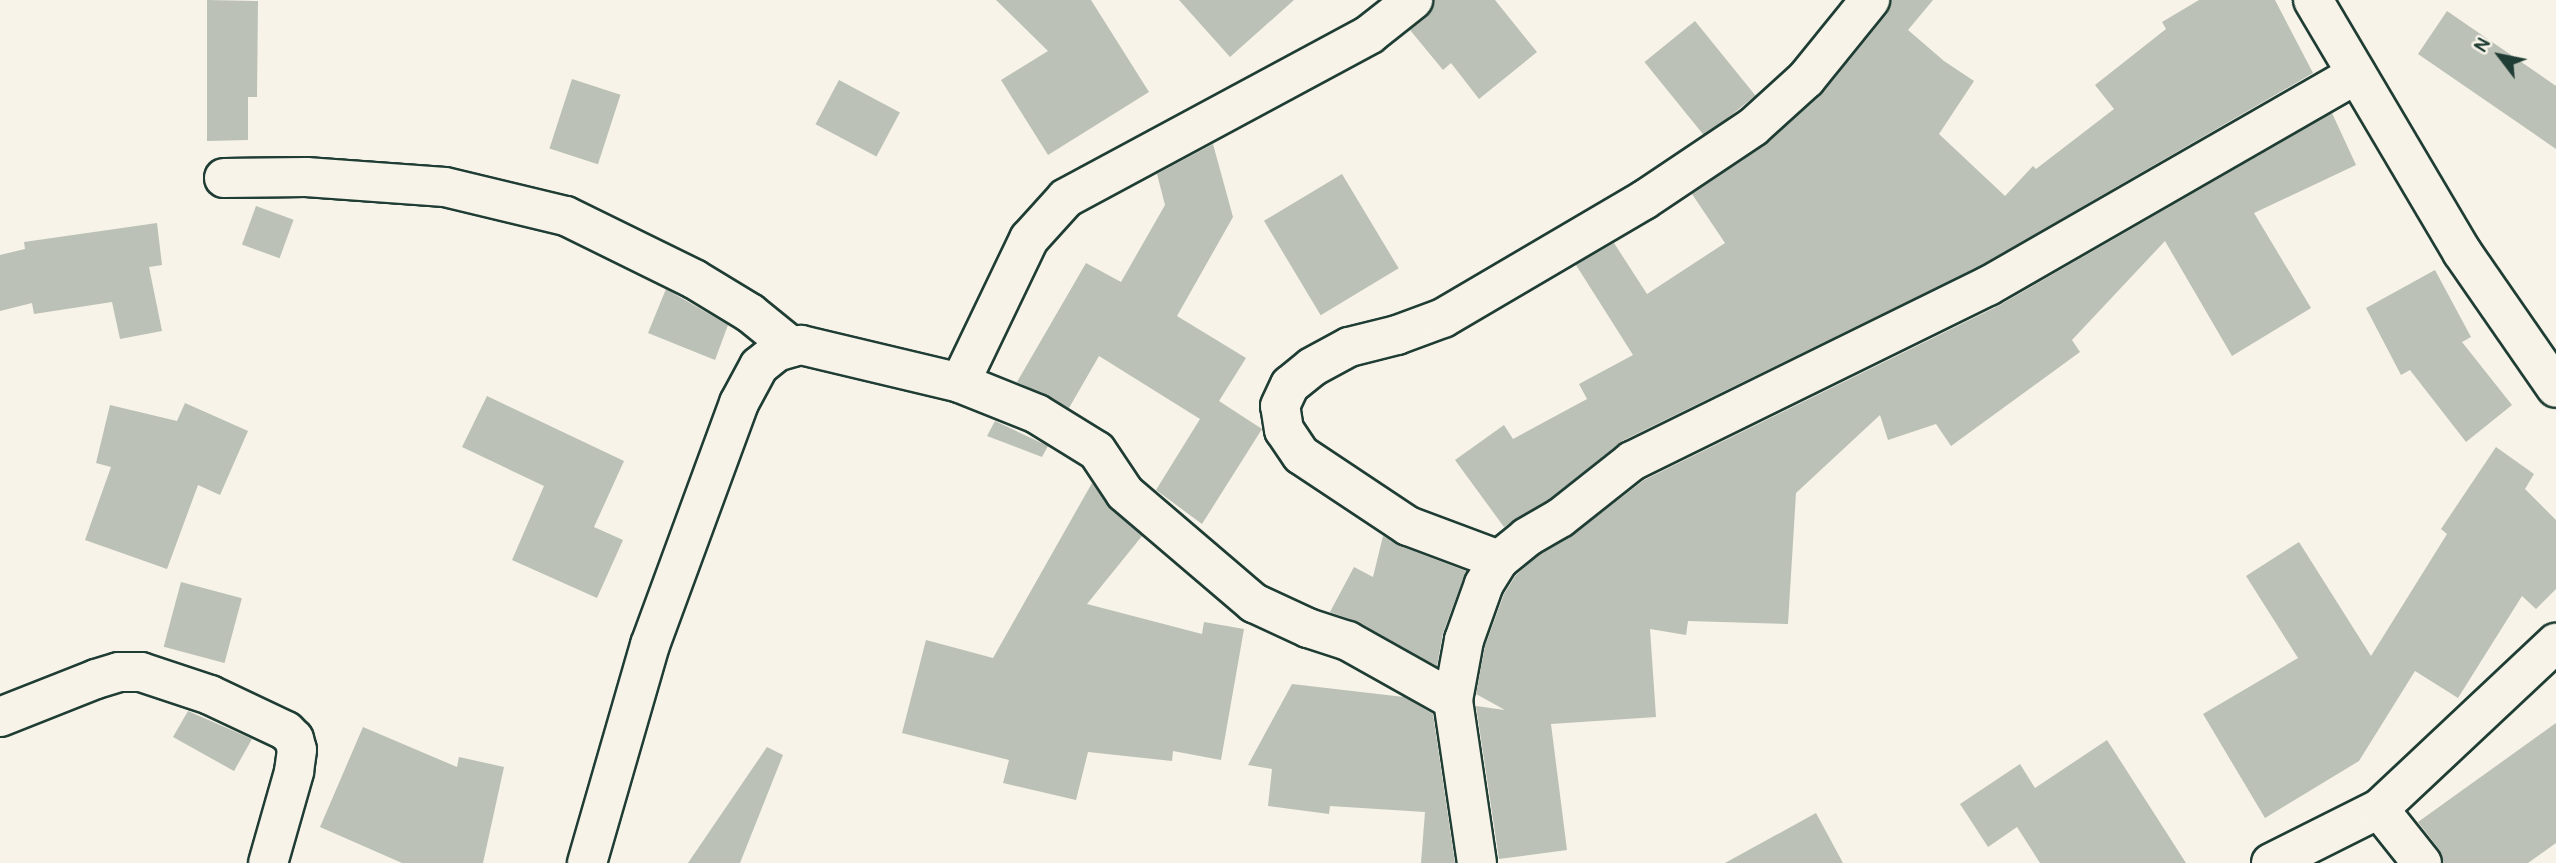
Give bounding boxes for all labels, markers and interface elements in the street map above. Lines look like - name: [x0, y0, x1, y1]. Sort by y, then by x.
- north arrow: [2465, 21, 2535, 91]
- text: N: [2469, 33, 2496, 57]

